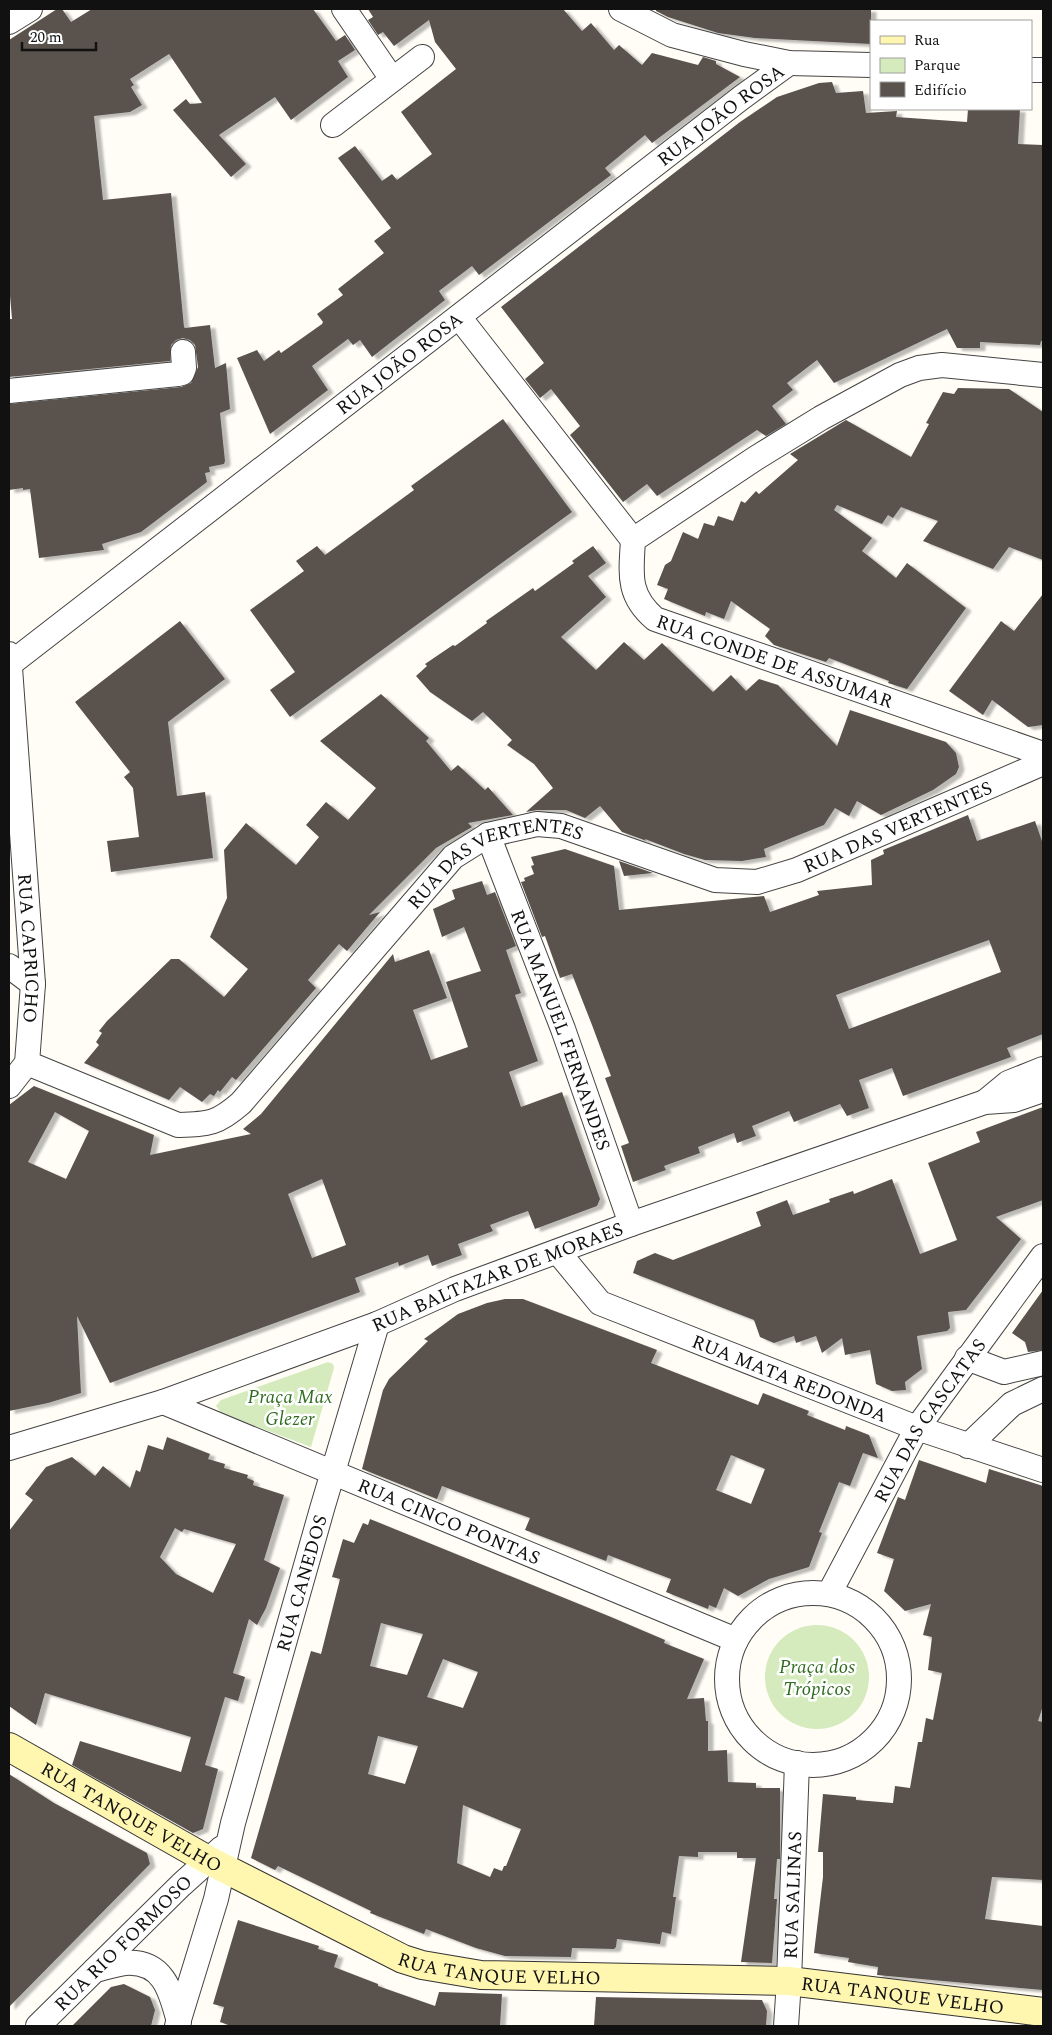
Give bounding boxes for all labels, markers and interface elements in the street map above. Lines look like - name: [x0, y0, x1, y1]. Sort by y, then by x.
- scale bar: [22, 20, 96, 52]
- legend: [870, 20, 1032, 110]
- text: 20 m: [30, 26, 62, 49]
- text: Rua: [914, 29, 940, 52]
- text: Parque: [914, 54, 961, 77]
- street label: RUA JOÃO ROSA: [651, 58, 791, 174]
- text: Edifício: [914, 79, 967, 102]
- street label: RUA JOÃO ROSA: [330, 305, 470, 423]
- street label: RUA CONDE DE ASSUMAR: [652, 607, 897, 717]
- street label: RUA DAS VERTENTES: [799, 774, 997, 882]
- street label: RUA DAS VERTENTES: [401, 811, 587, 916]
- street label: RUA CAPRICHO: [9, 872, 46, 1024]
- street label: RUA MANUEL FERNANDES: [502, 905, 617, 1155]
- street label: RUA BALTAZAR DE MORAES: [367, 1215, 628, 1341]
- street label: RUA MATA REDONDA: [687, 1328, 891, 1431]
- street label: RUA DAS CASCATAS: [867, 1333, 994, 1508]
- park label: Praça Max Glezer: [248, 1383, 333, 1434]
- street label: RUA CINCO PONTAS: [353, 1471, 545, 1573]
- street label: RUA CANEDOS: [269, 1512, 336, 1656]
- park label: Praça dos Trópicos: [779, 1653, 855, 1704]
- street label: RUA TANQUE VELHO: [35, 1755, 227, 1881]
- street label: RUA SALINAS: [777, 1831, 810, 1960]
- street label: RUA RIO FORMOSO: [48, 1868, 199, 2019]
- street label: RUA TANQUE VELHO: [394, 1945, 601, 1993]
- street label: RUA TANQUE VELHO: [799, 1970, 1006, 2023]

